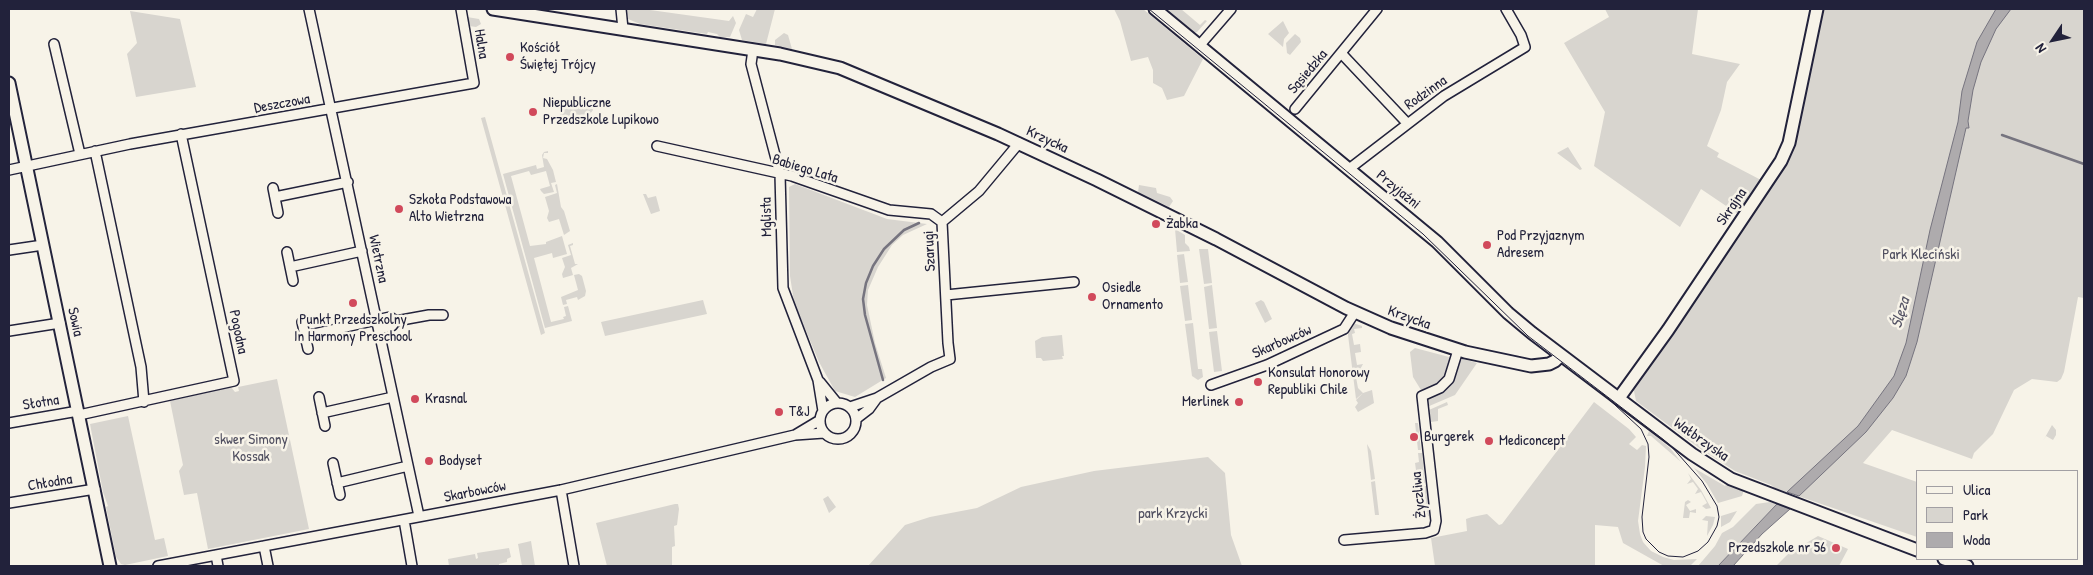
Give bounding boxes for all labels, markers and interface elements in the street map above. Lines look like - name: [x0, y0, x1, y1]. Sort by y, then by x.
- north arrow: [2028, 15, 2078, 65]
- street label: Halna: [470, 28, 492, 60]
- place label: Kościół Świętej Trójcy: [520, 39, 596, 74]
- text: N: [2030, 40, 2050, 57]
- street label: Sąsiedzka: [1284, 46, 1332, 98]
- marker: Kościół Świętej Trójcy: [504, 51, 516, 63]
- street label: Rodzinna: [1401, 72, 1451, 114]
- street label: Deszczowa: [253, 90, 311, 118]
- place label: Niepubliczne Przedszkole Lupikowo: [543, 94, 659, 129]
- marker: Niepubliczne Przedszkole Lupikowo: [527, 106, 539, 118]
- street label: Krzycka: [1023, 122, 1071, 158]
- street label: Babiego Lata: [770, 151, 840, 187]
- street label: Przyjaźni: [1372, 167, 1424, 213]
- street label: Skrajna: [1713, 185, 1751, 229]
- place label: Szkoła Podstawowa Alto Wietrzna: [409, 191, 511, 226]
- street label: Mglista: [758, 197, 776, 237]
- marker: Szkoła Podstawowa Alto Wietrzna: [393, 203, 405, 215]
- place label: Żabka: [1166, 215, 1198, 233]
- marker: Żabka: [1150, 218, 1162, 230]
- place label: Pod Przyjaznym Adresem: [1497, 227, 1584, 262]
- street label: Szarugi: [920, 230, 940, 272]
- street label: Wietrzna: [364, 233, 392, 285]
- marker: Pod Przyjaznym Adresem: [1481, 239, 1493, 251]
- park label: Park Kleciński: [1882, 246, 1960, 264]
- place label: Osiedle Ornamento: [1102, 279, 1163, 314]
- marker: Osiedle Ornamento: [1086, 291, 1098, 303]
- water label: Ślęza: [1887, 295, 1915, 331]
- marker: Punkt Przedszkolny In Harmony Preschool: [347, 297, 359, 309]
- street label: Krzycka: [1385, 302, 1433, 334]
- street label: Sowia: [63, 306, 87, 338]
- street label: Pogodna: [225, 308, 251, 356]
- place label: Punkt Przedszkolny In Harmony Preschool: [294, 311, 412, 346]
- street label: Skarbowców: [1250, 321, 1314, 363]
- place label: Konsulat Honorowy Republiki Chile: [1268, 364, 1370, 399]
- marker: Konsulat Honorowy Republiki Chile: [1252, 376, 1264, 388]
- place label: Krasnal: [425, 390, 467, 408]
- street label: Słotna: [22, 391, 60, 415]
- marker: Krasnal: [409, 393, 421, 405]
- place label: Merlinek: [1182, 393, 1229, 411]
- marker: Merlinek: [1233, 396, 1245, 408]
- place label: T&J: [789, 403, 810, 421]
- marker: T&J: [773, 406, 785, 418]
- street label: Wałbrzyska: [1670, 414, 1732, 466]
- place label: Burgerek: [1424, 428, 1474, 446]
- park label: skwer Simony Kossak: [214, 431, 288, 466]
- marker: Burgerek: [1408, 431, 1420, 443]
- place label: Mediconcept: [1499, 432, 1565, 450]
- marker: Mediconcept: [1483, 435, 1495, 447]
- place label: Bodyset: [439, 452, 482, 470]
- marker: Bodyset: [423, 455, 435, 467]
- legend: [1916, 470, 2078, 560]
- street label: Chłodna: [26, 471, 74, 495]
- street label: Życzliwa: [1408, 471, 1430, 519]
- street label: Skarbowców: [442, 477, 508, 507]
- text: Ulica: [1963, 479, 1990, 500]
- text: Park: [1963, 504, 1988, 525]
- park label: park Krzycki: [1138, 505, 1208, 523]
- text: Woda: [1963, 529, 1990, 550]
- place label: Przedszkole nr 56: [1729, 539, 1826, 557]
- marker: Przedszkole nr 56: [1830, 542, 1842, 554]

